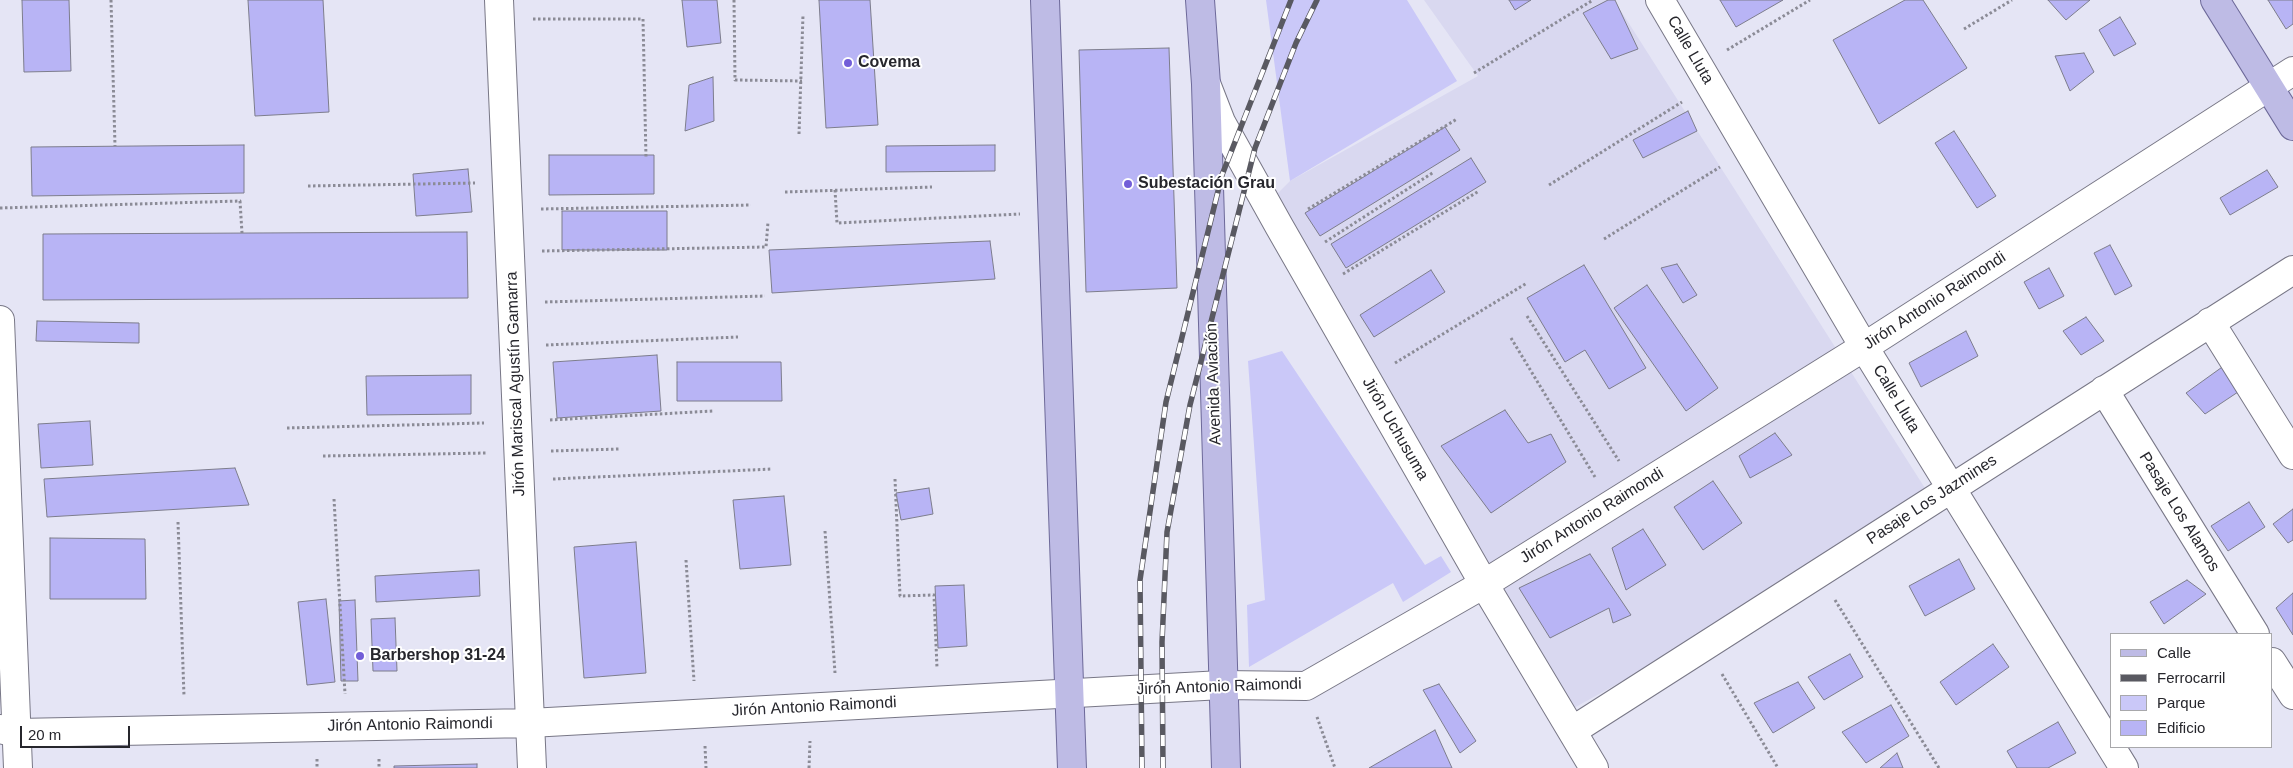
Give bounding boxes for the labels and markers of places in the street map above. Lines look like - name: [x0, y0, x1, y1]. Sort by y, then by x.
- place label: Covema: [858, 53, 920, 73]
- marker: Covema: [842, 57, 854, 69]
- place label: Subestación Grau: [1138, 174, 1275, 194]
- marker: Subestación Grau: [1122, 178, 1134, 190]
- place label: Barbershop 31-24: [370, 646, 505, 666]
- marker: Barbershop 31-24: [354, 650, 366, 662]

